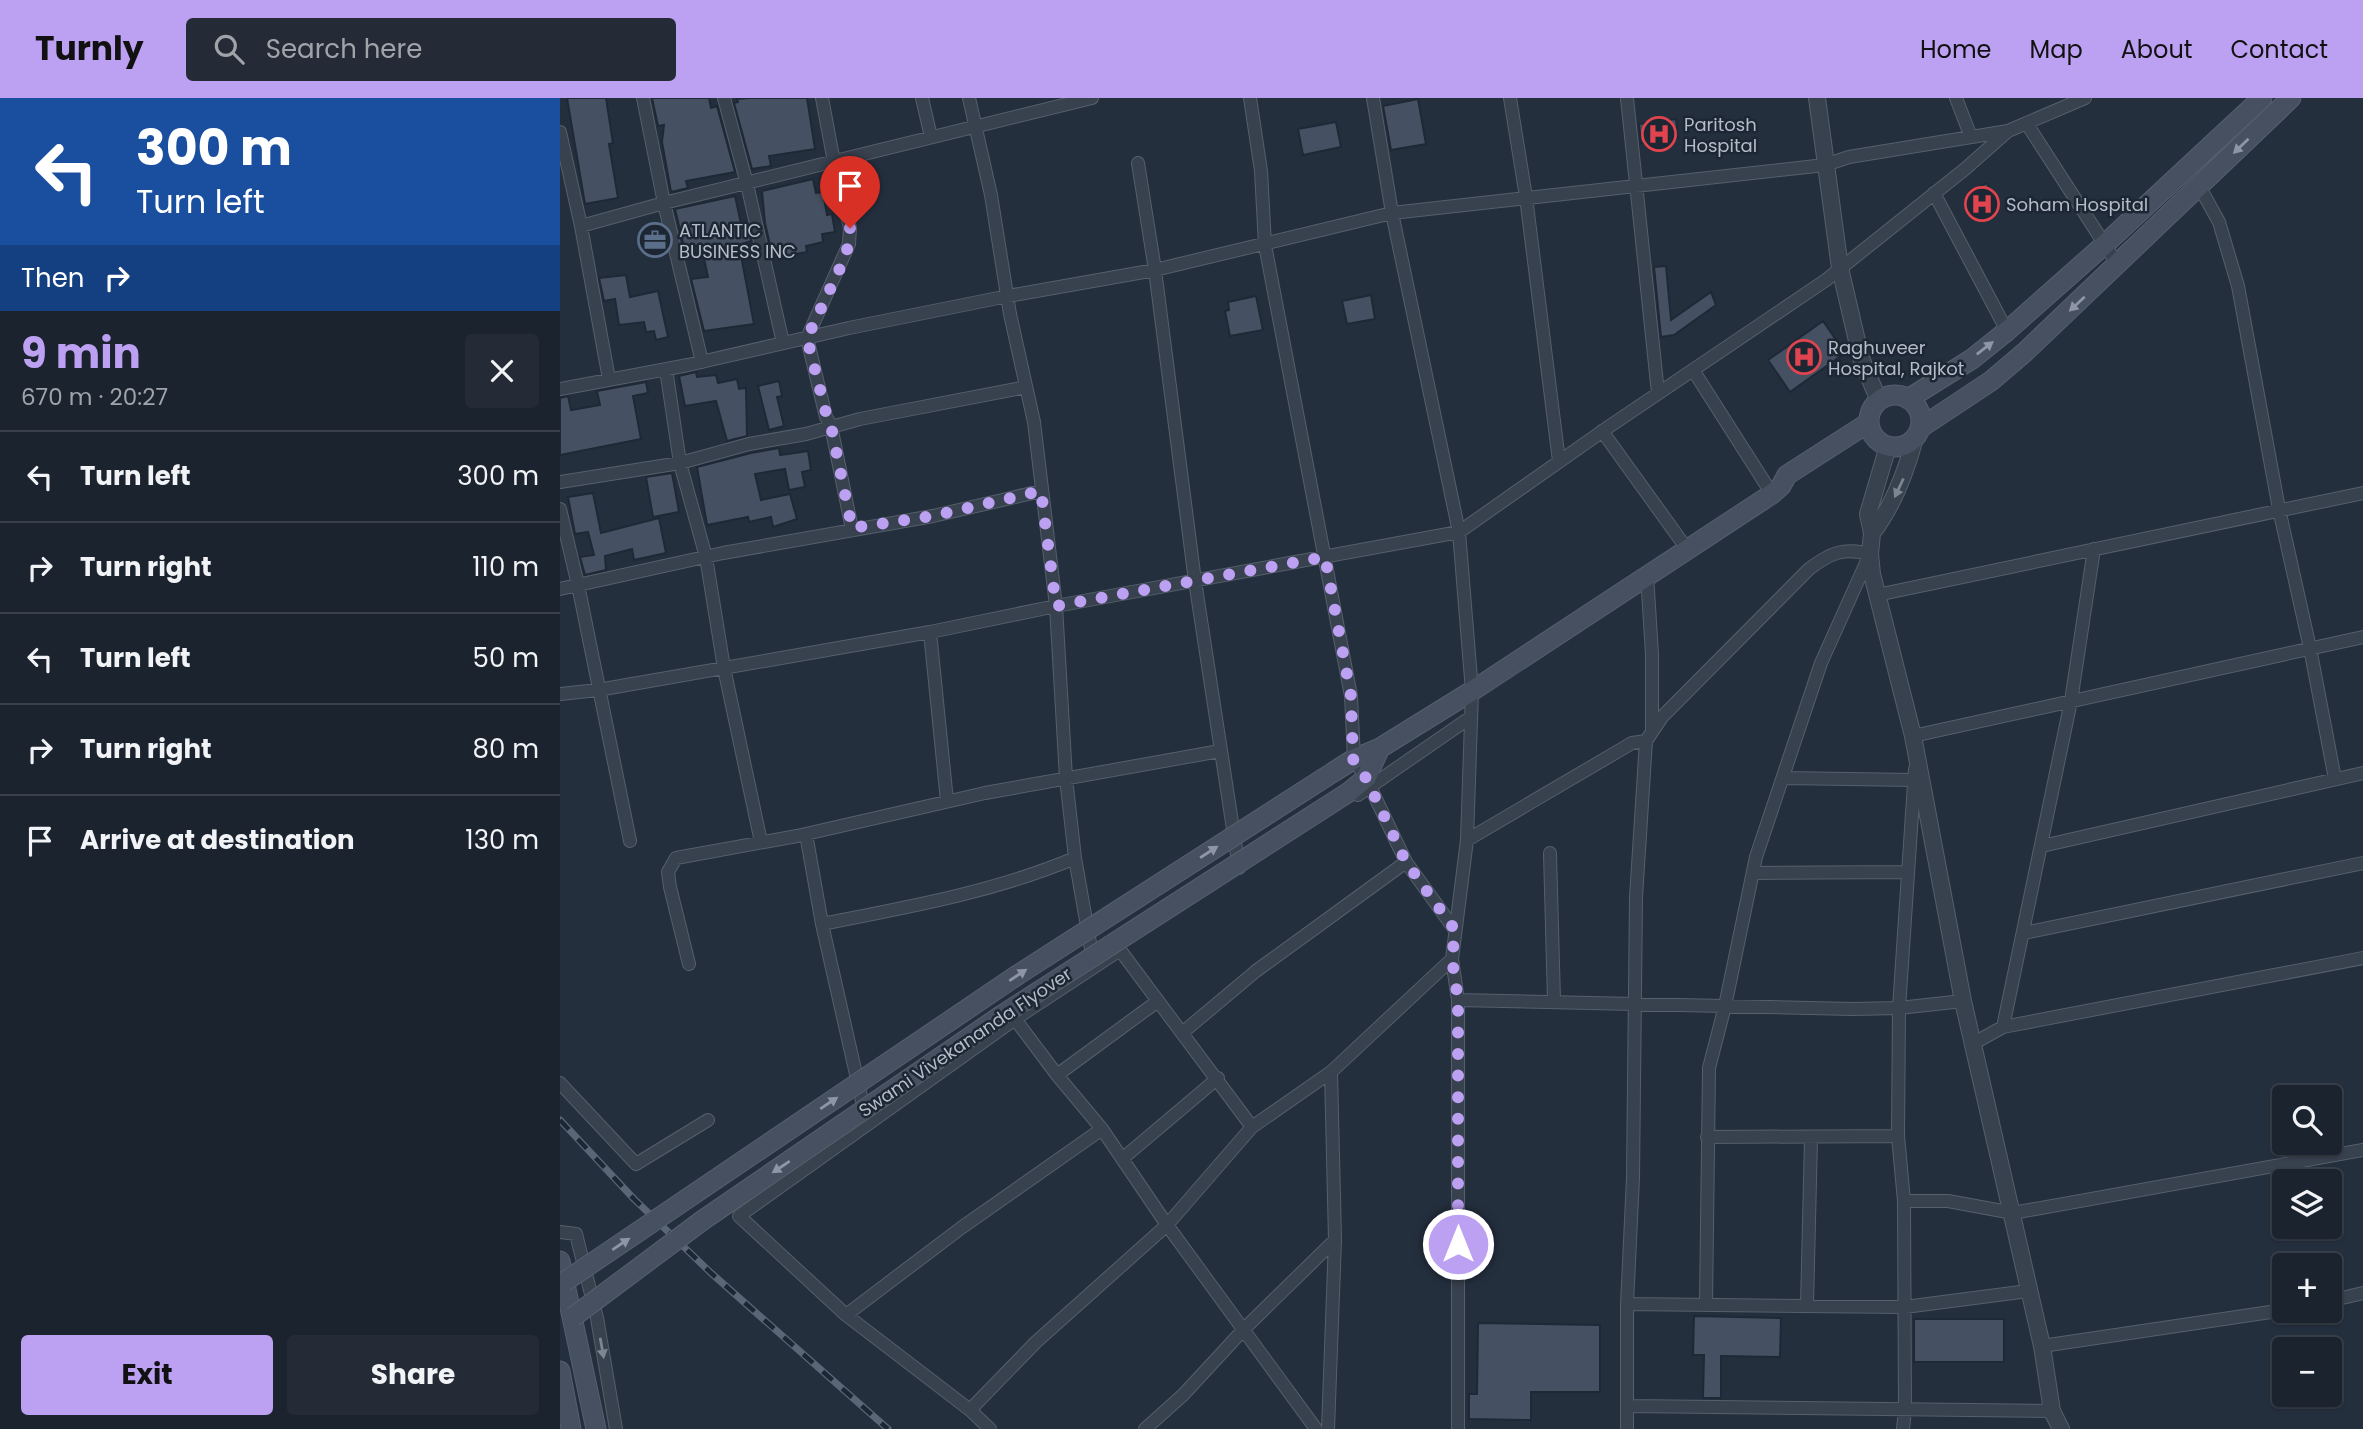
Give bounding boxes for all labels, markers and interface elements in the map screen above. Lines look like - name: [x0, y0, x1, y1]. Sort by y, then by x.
- search box: [186, 18, 676, 81]
- text: Turnly: [35, 25, 144, 72]
- icon: search: [210, 30, 248, 68]
- text: Search here: [266, 31, 422, 67]
- text: Home: [1920, 33, 1992, 66]
- text: Map: [2030, 33, 2083, 66]
- text: About: [2121, 33, 2192, 66]
- text: Contact: [2230, 33, 2328, 66]
- place label: Paritosh Hospital: [1684, 112, 1757, 158]
- text: 300 m: [136, 114, 292, 182]
- hospital icon: Paritosh Hospital: [1640, 115, 1678, 153]
- icon: left: [21, 126, 112, 217]
- one-way arrow: [2233, 138, 2250, 154]
- pin: [820, 156, 880, 228]
- icon: arrive: [831, 167, 869, 205]
- text: Turn left: [136, 179, 265, 224]
- hospital icon: Soham Hospital: [1963, 185, 2001, 223]
- place label: Soham Hospital: [2006, 192, 2148, 217]
- place label: ATLANTIC BUSINESS INC: [679, 218, 796, 264]
- office icon: ATLANTIC BUSINESS INC: [636, 221, 674, 259]
- icon: right: [98, 259, 136, 297]
- text: Then: [21, 260, 84, 296]
- one-way arrow: [2069, 295, 2086, 311]
- text: 9 min: [21, 324, 141, 383]
- button: close: [465, 334, 539, 408]
- place label: Raghuveer Hospital, Rajkot: [1828, 335, 1964, 381]
- hospital icon: Raghuveer Hospital, Rajkot: [1785, 338, 1823, 376]
- one-way arrow: [1976, 342, 1994, 356]
- text: 670 m · 20:27: [21, 381, 168, 413]
- icon: left: [21, 458, 59, 496]
- text: Turn left: [80, 458, 191, 494]
- text: 300 m: [457, 458, 539, 494]
- one-way arrow: [1893, 478, 1904, 498]
- icon: right: [21, 549, 59, 587]
- text: Turn right: [80, 549, 212, 585]
- text: 110 m: [472, 549, 539, 585]
- icon: left: [21, 640, 59, 678]
- text: Turn left: [80, 640, 191, 676]
- text: 50 m: [473, 640, 539, 676]
- icon: right: [21, 731, 59, 769]
- text: Turn right: [80, 731, 212, 767]
- text: 80 m: [473, 731, 539, 767]
- icon: arrive: [21, 822, 59, 860]
- text: Arrive at destination: [80, 822, 355, 858]
- text: 130 m: [465, 822, 539, 858]
- one-way arrow: [1199, 845, 1219, 858]
- street label: Swami Vivekananda Flyover: [854, 961, 1077, 1123]
- one-way arrow: [1009, 968, 1027, 982]
- map controls: [2272, 1085, 2342, 1407]
- button: search: [2272, 1085, 2342, 1155]
- one-way arrow: [820, 1097, 839, 1110]
- one-way arrow: [772, 1160, 790, 1174]
- button: layers: [2272, 1169, 2342, 1239]
- position arrow: [1421, 1207, 1495, 1281]
- one-way arrow: [612, 1237, 630, 1251]
- button: +: [2272, 1253, 2342, 1323]
- button: Exit: [21, 1335, 273, 1415]
- button: Share: [287, 1335, 539, 1415]
- one-way arrow: [597, 1337, 608, 1359]
- button: −: [2272, 1337, 2342, 1407]

